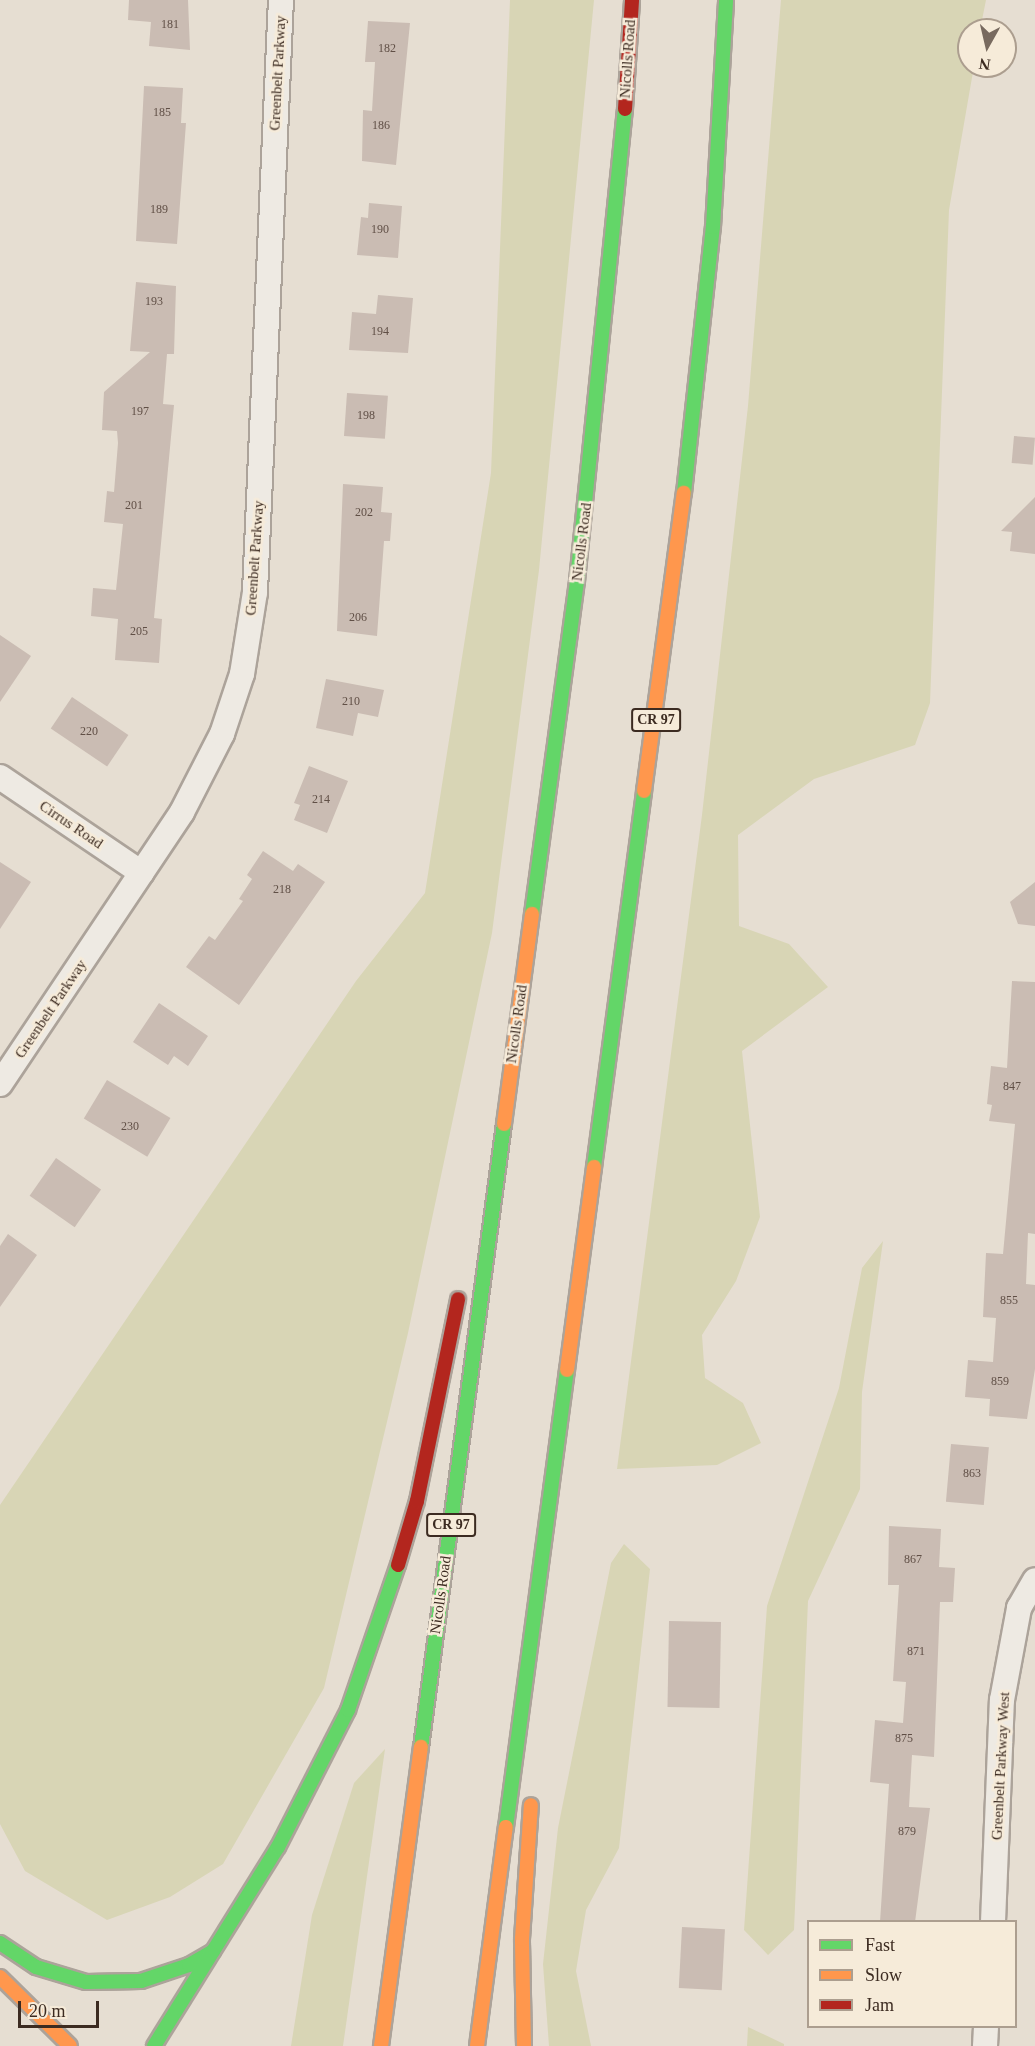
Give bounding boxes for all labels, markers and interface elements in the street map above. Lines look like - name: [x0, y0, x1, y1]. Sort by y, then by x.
- street label: Greenbelt Parkway: [266, 15, 290, 131]
- house number: 181: [161, 18, 179, 32]
- north arrow: [957, 18, 1017, 78]
- street label: Nicolls Road: [616, 19, 640, 99]
- house number: 182: [378, 42, 396, 56]
- text: N: [978, 55, 992, 74]
- house number: 185: [153, 106, 171, 120]
- house number: 186: [372, 119, 390, 133]
- house number: 189: [150, 203, 168, 217]
- house number: 190: [371, 223, 389, 237]
- house number: 193: [145, 295, 163, 309]
- house number: 194: [371, 325, 389, 339]
- house number: 197: [131, 405, 149, 419]
- house number: 198: [357, 409, 375, 423]
- house number: 201: [125, 499, 143, 513]
- street label: Greenbelt Parkway: [242, 500, 268, 616]
- street label: Nicolls Road: [568, 502, 596, 582]
- house number: 202: [355, 506, 373, 520]
- house number: 206: [349, 611, 367, 625]
- house number: 205: [130, 625, 148, 639]
- house number: 210: [342, 695, 360, 709]
- road number: CR 97: [630, 709, 682, 731]
- house number: 220: [80, 725, 98, 739]
- house number: 214: [312, 793, 330, 807]
- street label: Cirrus Road: [36, 797, 106, 853]
- house number: 218: [273, 883, 291, 897]
- street label: Greenbelt Parkway: [11, 956, 91, 1062]
- street label: Nicolls Road: [503, 984, 531, 1064]
- house number: 847: [1003, 1080, 1021, 1094]
- house number: 230: [121, 1120, 139, 1134]
- house number: 855: [1000, 1294, 1018, 1308]
- house number: 859: [991, 1375, 1009, 1389]
- house number: 863: [963, 1467, 981, 1481]
- road number: CR 97: [426, 1514, 476, 1536]
- house number: 867: [904, 1553, 922, 1567]
- street label: Nicolls Road: [427, 1555, 455, 1635]
- house number: 871: [907, 1645, 925, 1659]
- street label: Greenbelt Parkway West: [988, 1691, 1014, 1841]
- house number: 875: [895, 1732, 913, 1746]
- house number: 879: [898, 1825, 916, 1839]
- legend: [807, 1920, 1017, 2028]
- text: Fast: [865, 1935, 895, 1955]
- text: Slow: [865, 1965, 902, 1985]
- scale bar: [21, 1989, 102, 2027]
- text: Jam: [865, 1995, 894, 2015]
- text: 20 m: [29, 2001, 66, 2021]

